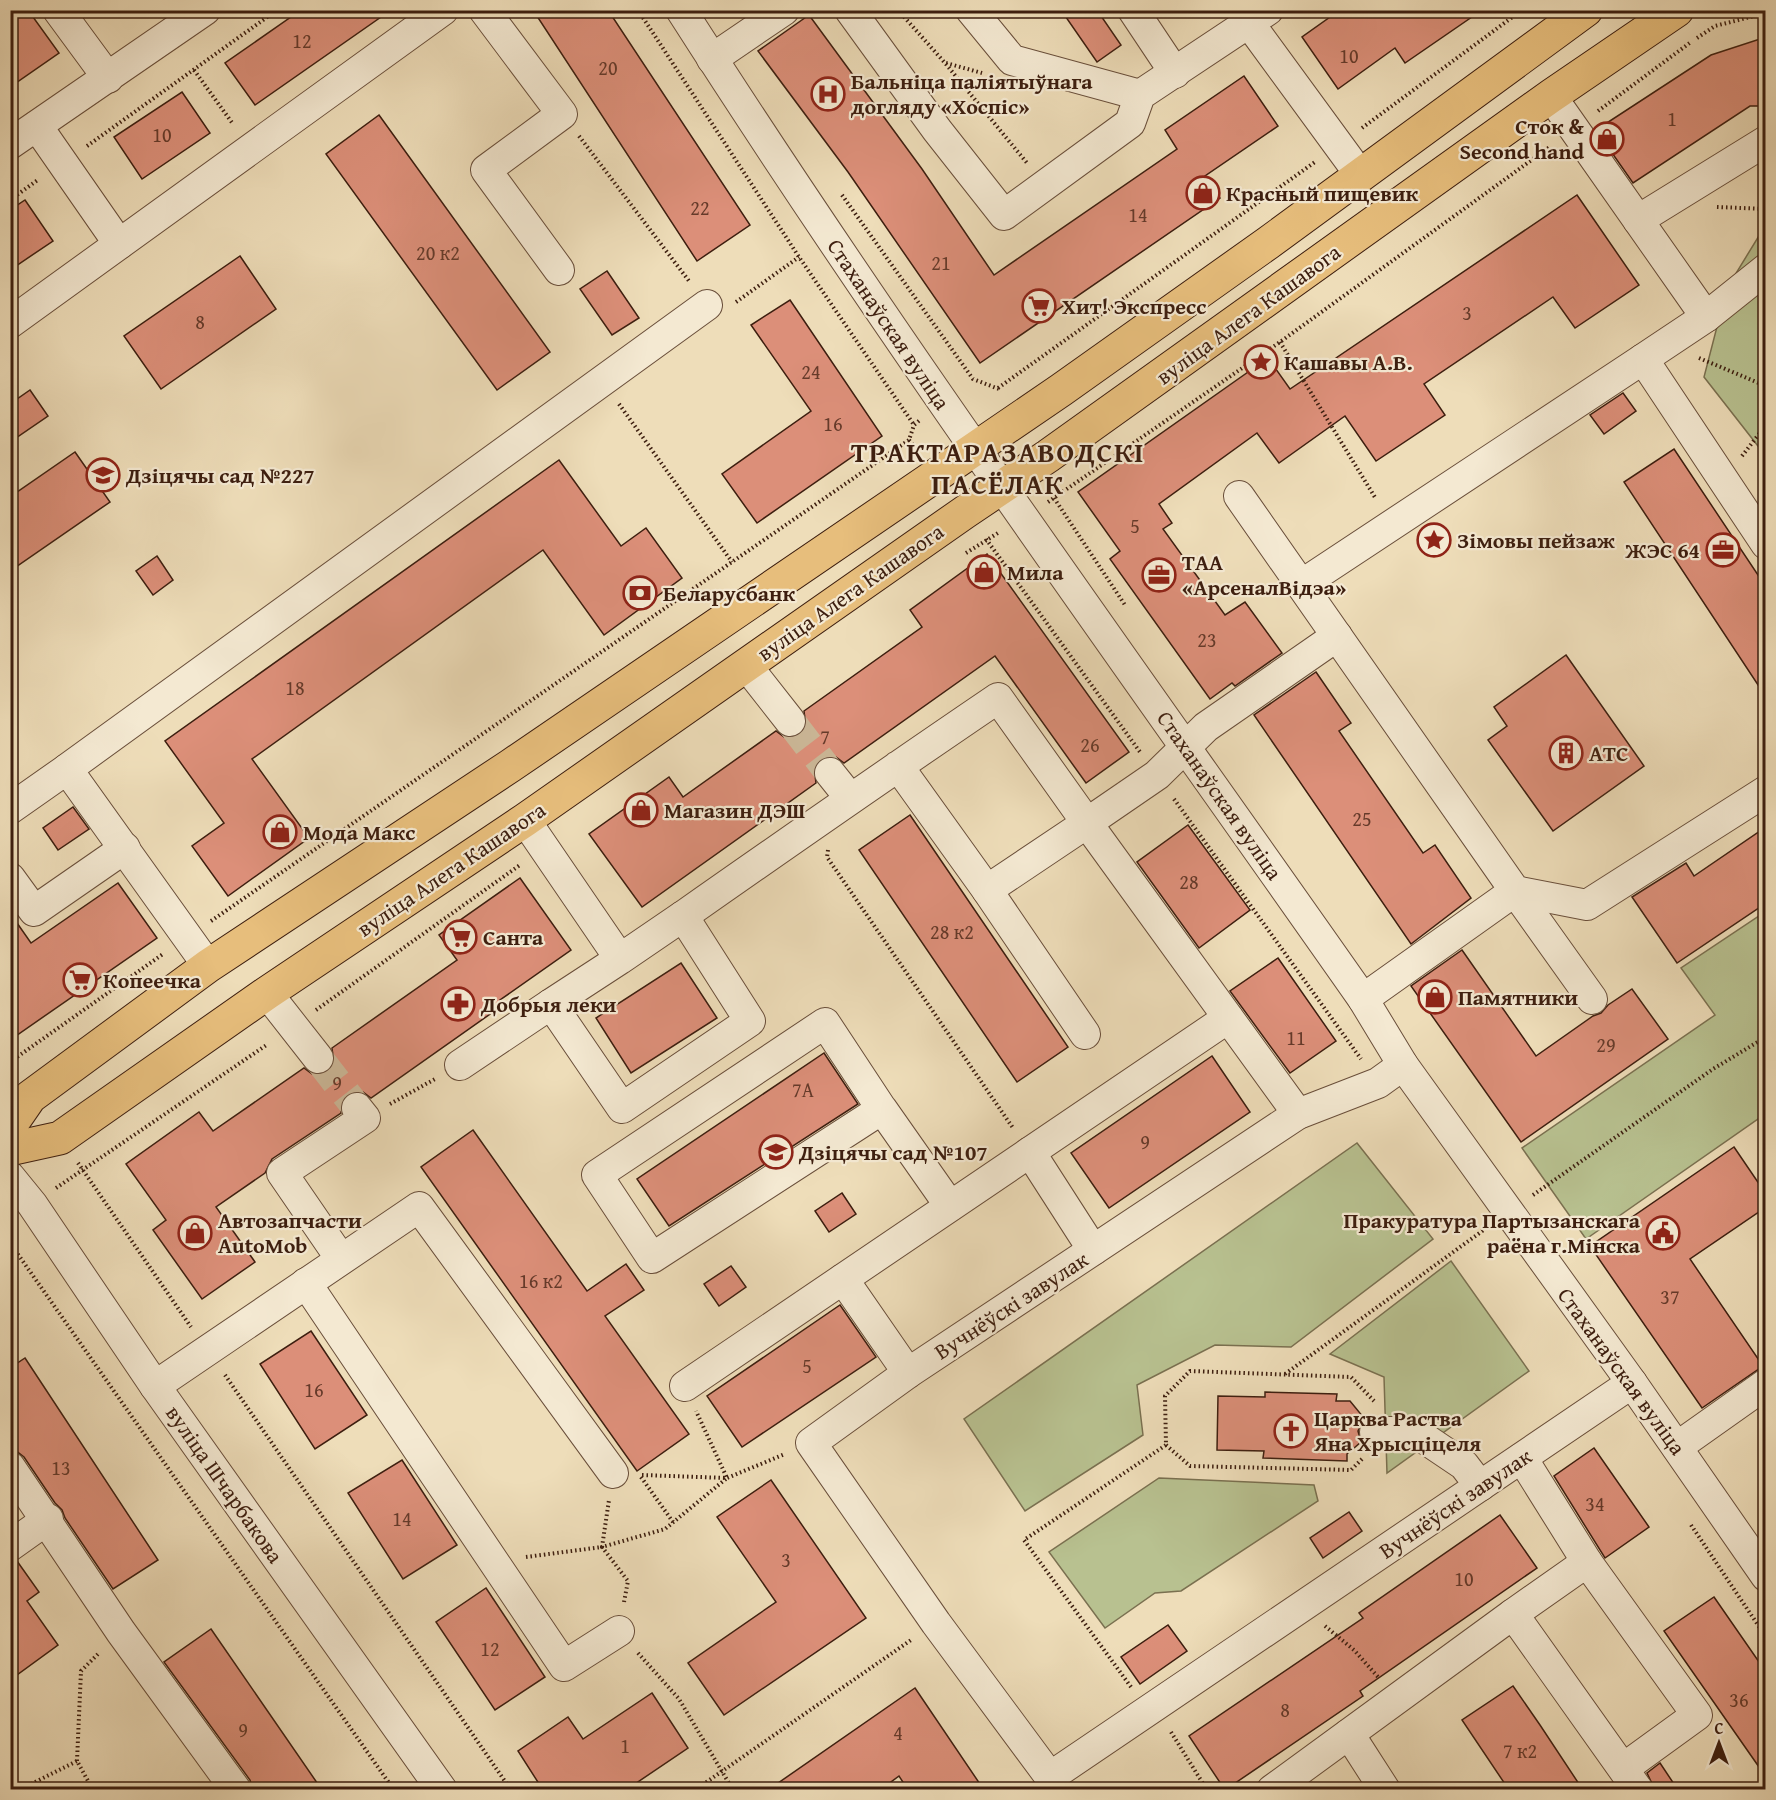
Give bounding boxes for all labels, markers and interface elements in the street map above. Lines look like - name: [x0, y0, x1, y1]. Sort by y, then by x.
- house number: 12: [292, 26, 312, 55]
- house number: 10: [1339, 41, 1359, 70]
- house number: 20: [598, 53, 618, 82]
- place label: Бальніца паліятыўнага догляду «Хоспіс»: [851, 65, 1093, 122]
- hospital icon: Бальніца паліятыўнага догляду «Хоспіс»: [810, 76, 846, 112]
- house number: 1: [1667, 104, 1677, 133]
- place label: Сток & Second hand: [1459, 110, 1585, 167]
- house number: 10: [152, 120, 172, 149]
- shop icon: Сток & Second hand: [1589, 121, 1625, 157]
- shop icon: Красный пищевик: [1185, 175, 1221, 211]
- place label: Красный пищевик: [1226, 177, 1419, 209]
- house number: 22: [690, 193, 710, 222]
- house number: 14: [1128, 200, 1148, 229]
- street label: Стаханаўская вуліца: [820, 232, 959, 416]
- street label: вуліца Алега Кашавога: [1149, 236, 1347, 392]
- house number: 20 к2: [416, 238, 460, 267]
- house number: 21: [931, 248, 951, 277]
- supermarket icon: Хит! Экспресс: [1021, 288, 1057, 324]
- place label: Хит! Экспресс: [1062, 290, 1206, 322]
- house number: 3: [1462, 298, 1472, 327]
- house number: 8: [195, 307, 205, 336]
- place icon: Кашавы А.В.: [1243, 344, 1279, 380]
- place label: Кашавы А.В.: [1284, 346, 1413, 378]
- house number: 24: [801, 357, 821, 386]
- house number: 16: [823, 409, 843, 438]
- district label: ТРАКТАРАЗАВОДСКІ ПАСЁЛАК: [851, 431, 1145, 504]
- school or university icon: Дзіцячы сад №227: [85, 457, 121, 493]
- place label: Дзіцячы сад №227: [125, 459, 315, 491]
- house number: 5: [1130, 511, 1140, 540]
- street label: вуліца Алега Кашавога: [750, 515, 950, 669]
- place icon: Зімовы пейзаж: [1416, 522, 1452, 558]
- place label: Зімовы пейзаж: [1457, 524, 1615, 556]
- office icon: ЖЭС 64: [1705, 532, 1741, 568]
- place label: ЖЭС 64: [1624, 534, 1700, 566]
- place label: ТАА «АрсеналВідэа»: [1182, 546, 1346, 603]
- shop icon: Мила: [966, 554, 1002, 590]
- place label: Мила: [1007, 556, 1064, 588]
- office icon: ТАА «АрсеналВідэа»: [1141, 557, 1177, 593]
- bank icon: Беларусбанк: [622, 575, 658, 611]
- place label: Беларусбанк: [663, 577, 796, 609]
- house number: 23: [1197, 625, 1217, 654]
- house number: 18: [285, 673, 305, 702]
- street label: Стаханаўская вуліца: [1150, 704, 1291, 887]
- house number: 7: [820, 722, 830, 751]
- house number: 26: [1080, 730, 1100, 759]
- building icon: АТС: [1548, 735, 1584, 771]
- place label: АТС: [1589, 737, 1628, 769]
- shop icon: Магазин ДЭШ: [623, 792, 659, 828]
- street label: вуліца Алега Кашавога: [350, 794, 552, 944]
- place label: Магазин ДЭШ: [664, 794, 805, 826]
- house number: 25: [1352, 804, 1372, 833]
- shop icon: Мода Макс: [262, 814, 298, 850]
- place label: Мода Макс: [303, 816, 415, 848]
- house number: 28: [1179, 867, 1199, 896]
- house number: 28 к2: [930, 917, 974, 946]
- supermarket icon: Санта: [442, 919, 478, 955]
- place label: Санта: [483, 921, 544, 953]
- supermarket icon: Копеечка: [62, 962, 98, 998]
- place label: Копеечка: [103, 964, 202, 996]
- shop icon: Памятники: [1417, 979, 1453, 1015]
- place label: Памятники: [1458, 981, 1578, 1013]
- pharmacy icon: Добрыя леки: [440, 986, 476, 1022]
- place label: Добрыя леки: [480, 988, 617, 1020]
- house number: 11: [1286, 1023, 1306, 1052]
- house number: 29: [1596, 1030, 1616, 1059]
- house number: 9: [332, 1068, 342, 1097]
- house number: 7А: [792, 1075, 814, 1104]
- house number: 9: [1140, 1127, 1150, 1156]
- school or university icon: Дзіцячы сад №107: [758, 1134, 794, 1170]
- place label: Дзіцячы сад №107: [798, 1136, 988, 1168]
- place label: Автозапчасти AutoMob: [218, 1204, 362, 1261]
- place label: Пракуратура Партызанскага раёна г.Мінска: [1344, 1204, 1641, 1261]
- shop icon: Автозапчасти AutoMob: [177, 1215, 213, 1251]
- public building icon: Пракуратура Партызанскага раёна г.Мінска: [1645, 1215, 1681, 1251]
- street label: Вучнёўскі завулак: [928, 1243, 1095, 1367]
- house number: 16 к2: [519, 1266, 563, 1295]
- street label: Стаханаўская вуліца: [1550, 1281, 1694, 1462]
- house number: 37: [1660, 1282, 1680, 1311]
- house number: 5: [802, 1351, 812, 1380]
- house number: 16: [304, 1375, 324, 1404]
- street label: вуліца Шчарбакова: [158, 1399, 292, 1570]
- place label: Царква Раства Яна Хрысціцеля: [1313, 1402, 1481, 1459]
- church icon: Царква Раства Яна Хрысціцеля: [1273, 1413, 1309, 1449]
- street label: Вучнёўскі завулак: [1372, 1440, 1538, 1566]
- house number: 13: [51, 1453, 71, 1482]
- house number: 34: [1585, 1489, 1605, 1518]
- house number: 14: [392, 1504, 412, 1533]
- house number: 3: [781, 1545, 791, 1574]
- house number: 10: [1454, 1564, 1474, 1593]
- house number: 12: [480, 1634, 500, 1663]
- house number: 36: [1729, 1685, 1749, 1714]
- house number: 8: [1280, 1695, 1290, 1724]
- north arrow: [1689, 1713, 1749, 1773]
- house number: 9: [238, 1715, 248, 1744]
- text: С: [1714, 1716, 1724, 1740]
- house number: 4: [893, 1718, 903, 1747]
- house number: 1: [620, 1731, 630, 1760]
- house number: 7 к2: [1503, 1736, 1537, 1765]

